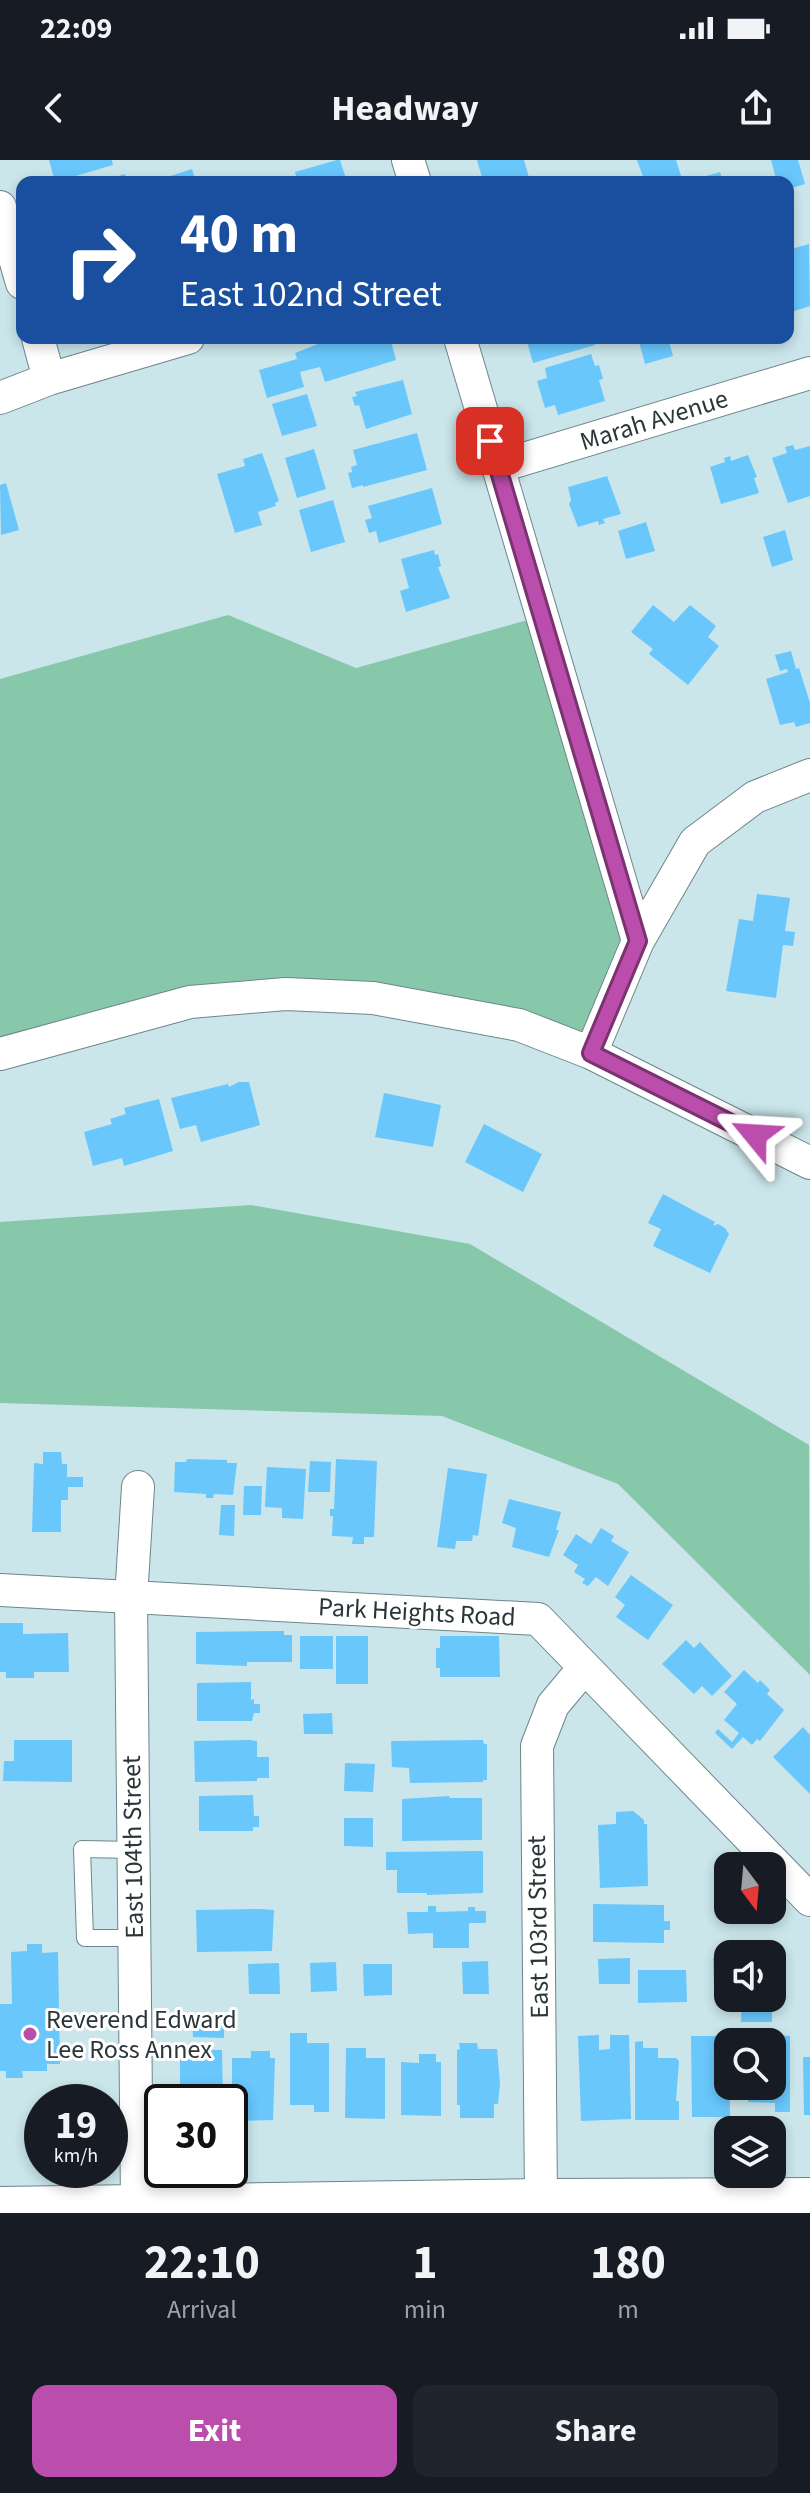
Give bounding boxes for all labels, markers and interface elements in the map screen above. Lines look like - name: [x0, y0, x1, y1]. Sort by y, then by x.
- text: 22:09: [40, 7, 112, 50]
- text: Headway: [331, 83, 479, 134]
- icon: back: [32, 86, 76, 130]
- icon: share: [734, 86, 778, 130]
- text: 40 m: [180, 195, 298, 274]
- icon: right: [48, 208, 152, 312]
- text: East 102nd Street: [180, 269, 442, 320]
- street label: Marah Avenue: [575, 380, 733, 460]
- pin: [456, 407, 524, 475]
- icon: arrive: [468, 419, 512, 463]
- position arrow: [713, 1093, 797, 1177]
- street label: Park Heights Road: [317, 1588, 517, 1636]
- street label: East 104th Street: [113, 1755, 153, 1939]
- street label: East 103rd Street: [518, 1835, 558, 2019]
- north arrow: [714, 1852, 786, 1924]
- map controls: [714, 1852, 786, 2188]
- button: sound: [714, 1940, 786, 2012]
- place label: Reverend Edward Lee Ross Annex: [46, 2001, 237, 2068]
- marker: Reverend Edward Lee Ross Annex: [21, 2025, 39, 2043]
- button: search: [714, 2028, 786, 2100]
- speed limit sign: 30: [144, 2084, 248, 2188]
- text: 19: [55, 2097, 97, 2154]
- button: layers: [714, 2116, 786, 2188]
- text: km/h: [54, 2142, 98, 2170]
- text: 22:10: [144, 2229, 260, 2297]
- text: 1: [412, 2229, 438, 2297]
- text: 180: [590, 2229, 666, 2297]
- text: Arrival: [167, 2291, 237, 2328]
- text: min: [404, 2291, 446, 2328]
- text: m: [617, 2291, 639, 2328]
- button: Exit: [32, 2385, 397, 2477]
- button: Share: [413, 2385, 778, 2477]

